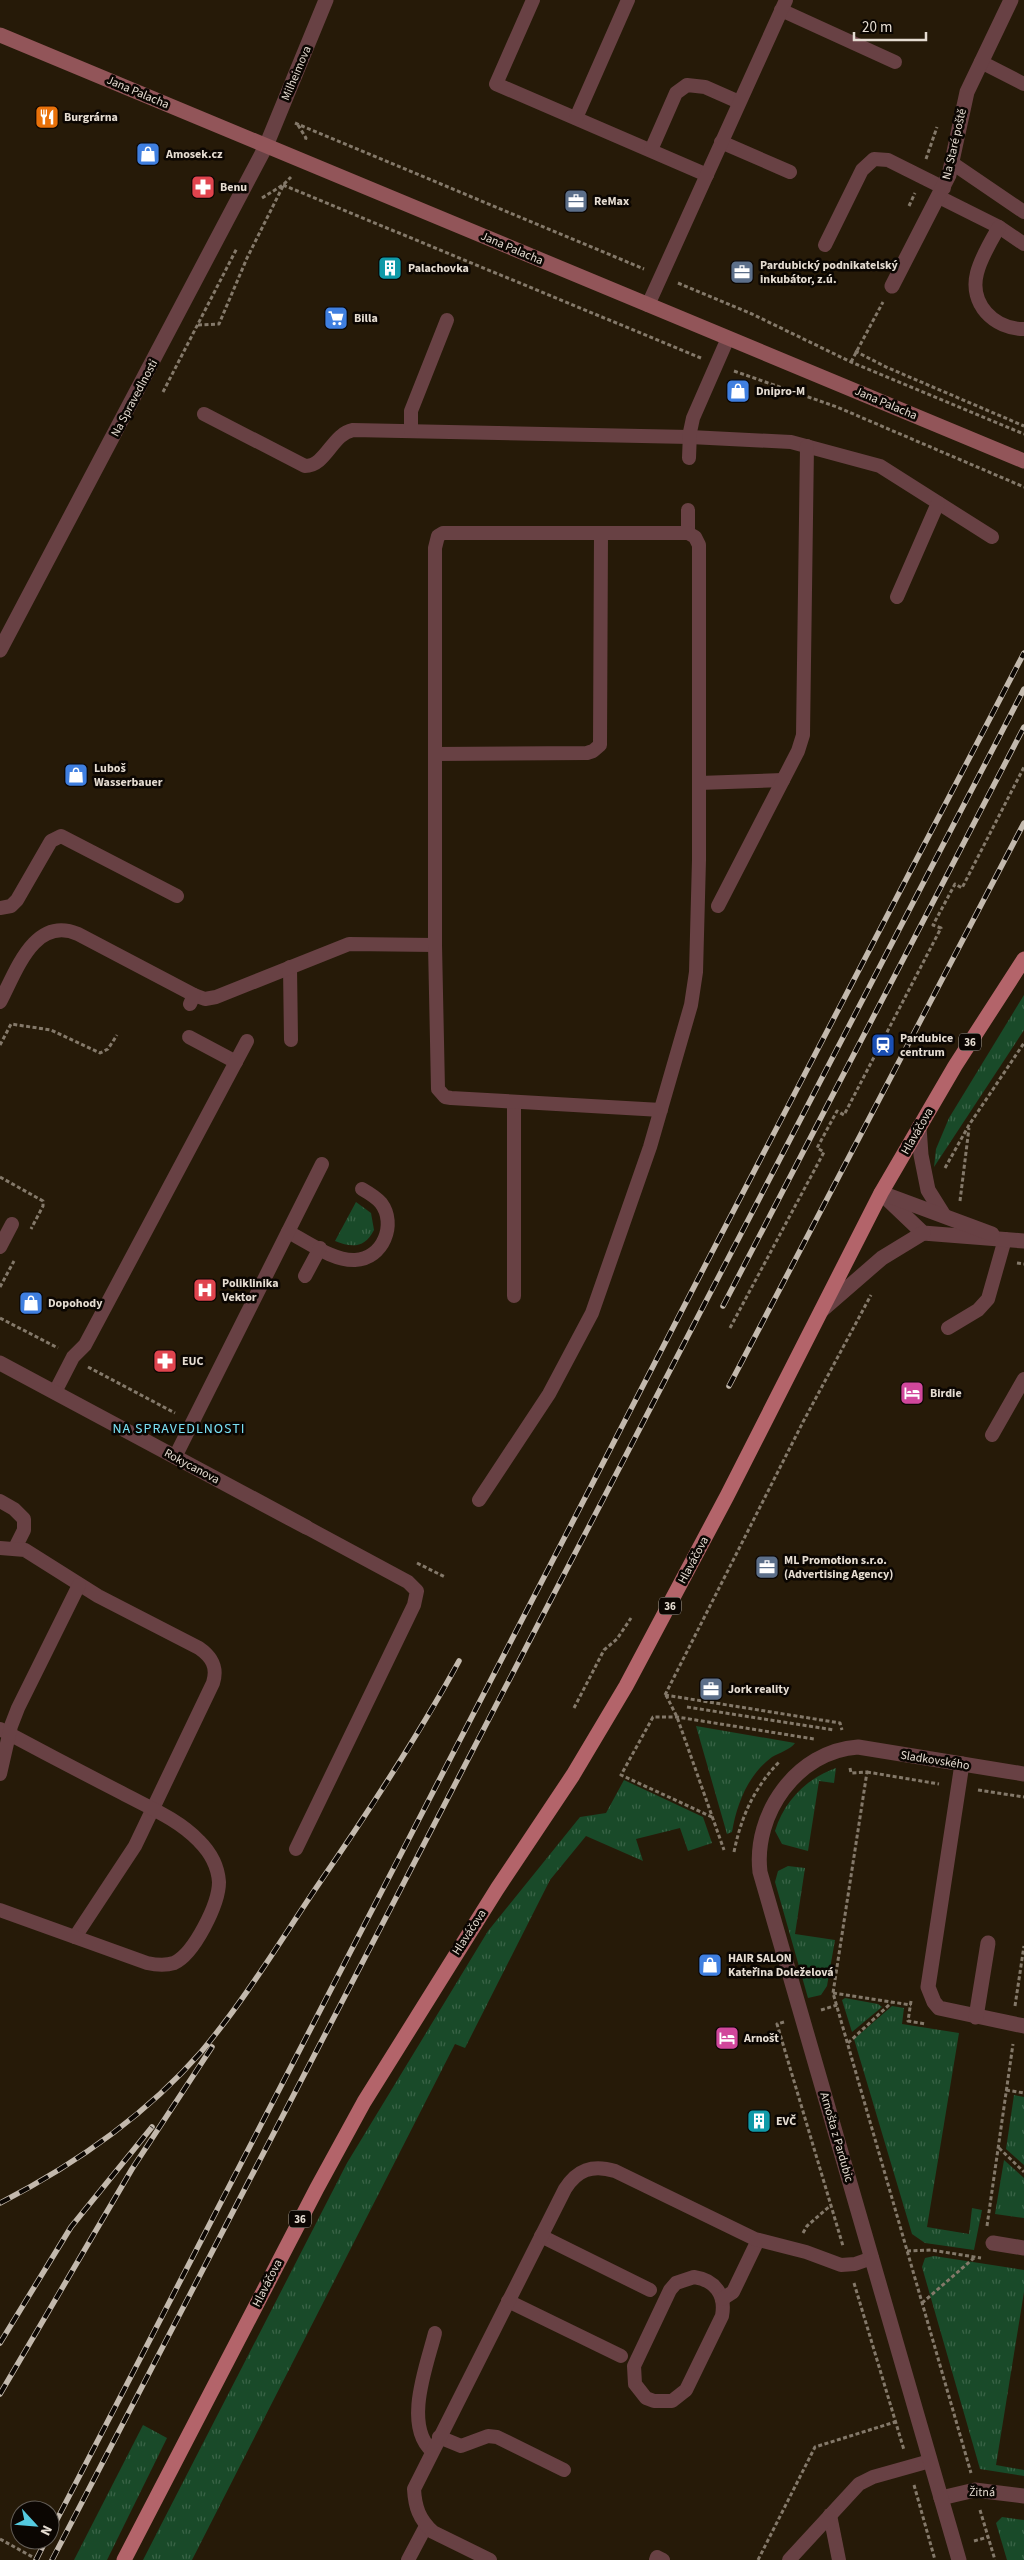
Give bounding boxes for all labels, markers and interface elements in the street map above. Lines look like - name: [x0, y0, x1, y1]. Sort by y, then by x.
- scale bar: [854, 10, 926, 42]
- text: 20 m: [862, 17, 892, 38]
- street label: Milheimova: [277, 43, 316, 103]
- street label: Jana Palacha: [104, 72, 172, 113]
- restaurant icon: Burgrárna: [34, 104, 60, 130]
- street label: Na Staré poště: [938, 107, 971, 181]
- place label: Burgrárna: [64, 109, 118, 126]
- shop icon: Amosek.cz: [135, 141, 161, 167]
- place label: Amosek.cz: [165, 146, 223, 163]
- pharmacy icon: Benu: [190, 174, 216, 200]
- place label: Benu: [220, 179, 247, 196]
- office icon: ReMax: [563, 188, 589, 214]
- place label: ReMax: [594, 193, 629, 210]
- street label: Jana Palacha: [478, 228, 546, 269]
- building icon: Palachovka: [377, 255, 403, 281]
- place label: Pardubický podnikatelský inkubátor, z.ú.: [760, 257, 899, 288]
- office icon: Pardubický podnikatelský inkubátor, z.ú.: [729, 259, 755, 285]
- place label: Palachovka: [408, 260, 469, 277]
- supermarket icon: Billa: [323, 305, 349, 331]
- place label: Billa: [354, 310, 378, 327]
- street label: Na Spravedlnosti: [107, 357, 162, 440]
- shop icon: Dnipro-M: [725, 378, 751, 404]
- place label: Dnipro-M: [756, 383, 805, 400]
- street label: Jana Palacha: [852, 383, 920, 424]
- place label: Luboš Wasserbauer: [94, 760, 163, 791]
- shop icon: Luboš Wasserbauer: [63, 762, 89, 788]
- place label: Pardubice centrum: [900, 1030, 953, 1061]
- station icon: Pardubice centrum: [870, 1032, 896, 1058]
- road number: 36: [959, 1034, 981, 1050]
- street label: Hlaváčova: [897, 1105, 938, 1158]
- place label: Poliklinika Vektor: [221, 1275, 279, 1306]
- hospital icon: Poliklinika Vektor: [192, 1277, 218, 1303]
- shop icon: Dopohody: [18, 1290, 44, 1316]
- place label: Dopohody: [48, 1295, 103, 1312]
- pharmacy icon: EUC: [152, 1348, 178, 1374]
- place label: EUC: [182, 1353, 204, 1370]
- hotel icon: Birdie: [899, 1380, 925, 1406]
- place label: Birdie: [930, 1385, 962, 1402]
- district label: NA SPRAVEDLNOSTI: [113, 1419, 245, 1439]
- street label: Rokycanova: [161, 1445, 222, 1488]
- street label: Hlaváčova: [674, 1534, 713, 1587]
- place label: ML Promotion s.r.o. (Advertising Agency): [784, 1552, 893, 1583]
- office icon: ML Promotion s.r.o. (Advertising Agency): [754, 1554, 780, 1580]
- road number: 36: [659, 1598, 681, 1614]
- office icon: Jork reality: [698, 1676, 724, 1702]
- place label: Jork reality: [728, 1681, 790, 1698]
- street label: Sladkovského: [899, 1747, 971, 1774]
- street label: Hlaváčova: [448, 1906, 491, 1958]
- place label: HAIR SALON Kateřina Doleželová: [728, 1950, 834, 1981]
- shop icon: HAIR SALON Kateřina Doleželová: [697, 1952, 723, 1978]
- hotel icon: Arnošt: [714, 2025, 740, 2051]
- place label: Arnošt: [743, 2030, 779, 2047]
- street label: Arnošta z Pardubic: [816, 2090, 858, 2185]
- building icon: EVČ: [746, 2108, 772, 2134]
- place label: EVČ: [776, 2113, 796, 2130]
- road number: 36: [289, 2210, 311, 2228]
- street label: Hlaváčova: [248, 2256, 287, 2310]
- street label: Žitná: [969, 2484, 995, 2501]
- north arrow: [10, 2500, 60, 2550]
- text: N: [35, 2522, 57, 2539]

